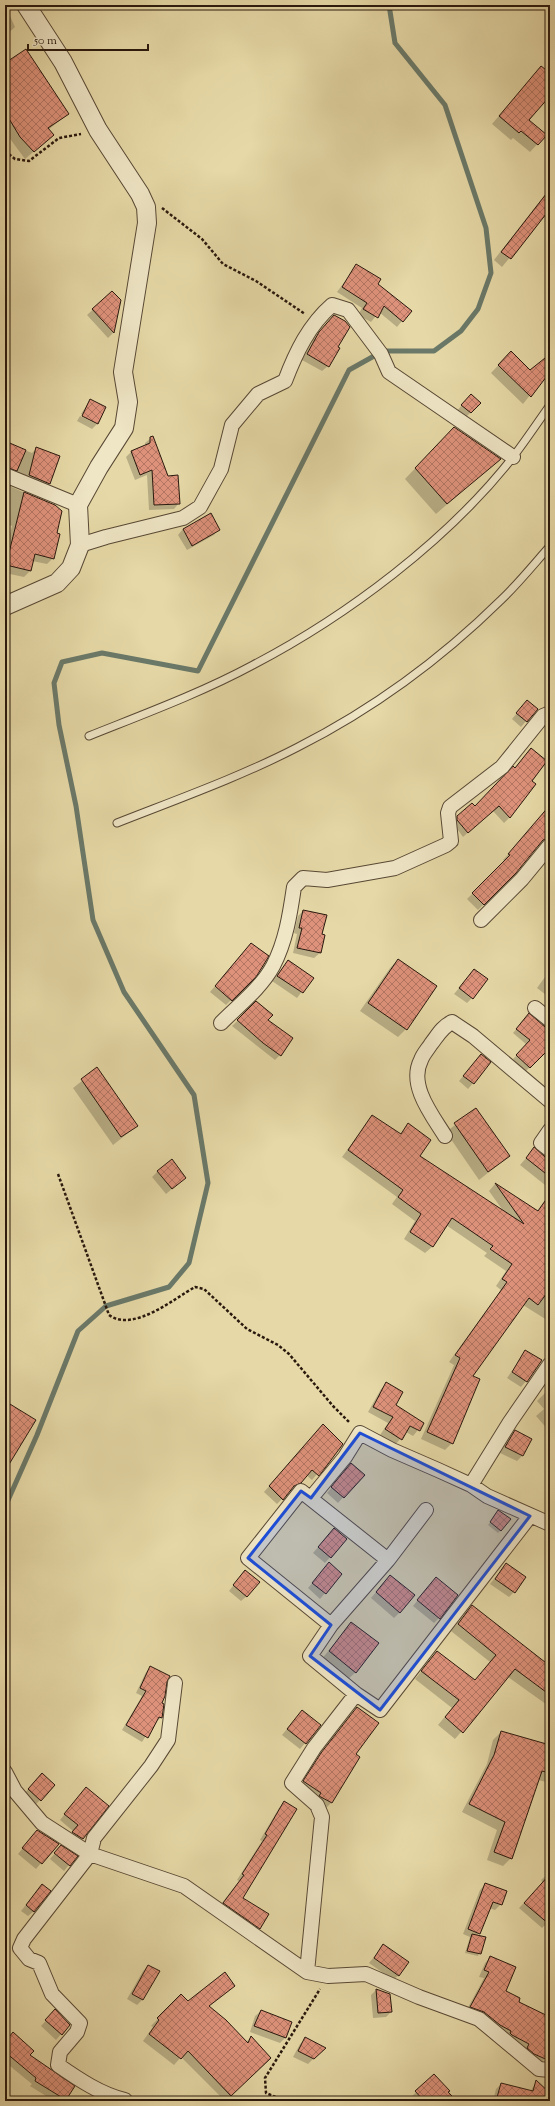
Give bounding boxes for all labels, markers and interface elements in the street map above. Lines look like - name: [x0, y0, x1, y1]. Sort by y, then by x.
- scale bar: [28, 26, 148, 52]
- text: 50 m: [33, 32, 57, 50]

